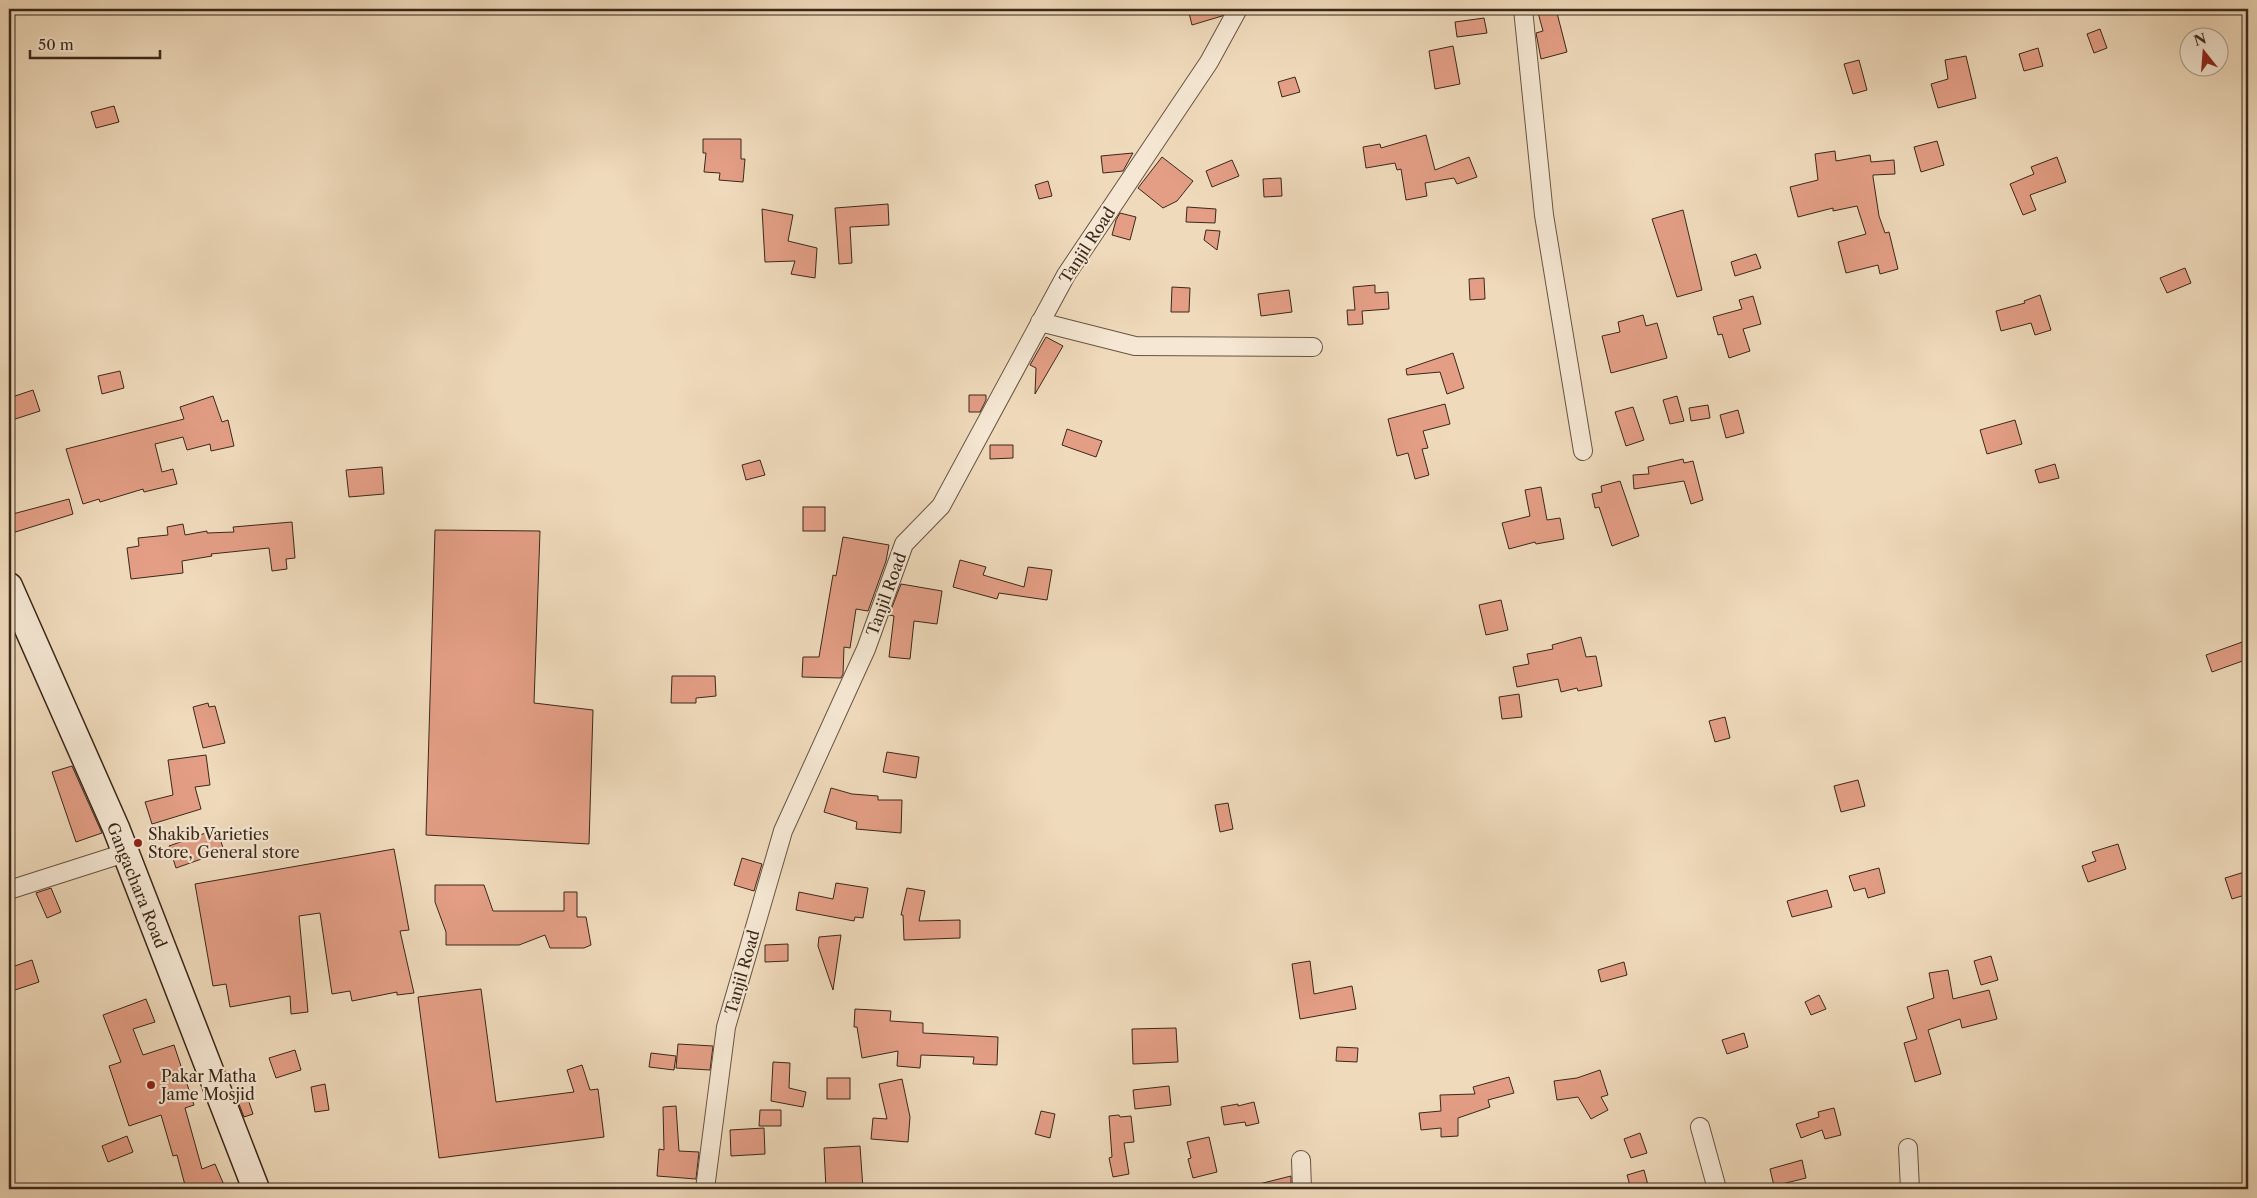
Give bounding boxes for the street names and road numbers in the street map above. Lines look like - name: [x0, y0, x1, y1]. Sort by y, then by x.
- street label: Tanjil Road: [1055, 203, 1119, 287]
- street label: Tanjil Road: [862, 550, 910, 638]
- street label: Gangachara Road: [103, 819, 171, 951]
- street label: Tanjil Road: [720, 927, 764, 1017]

